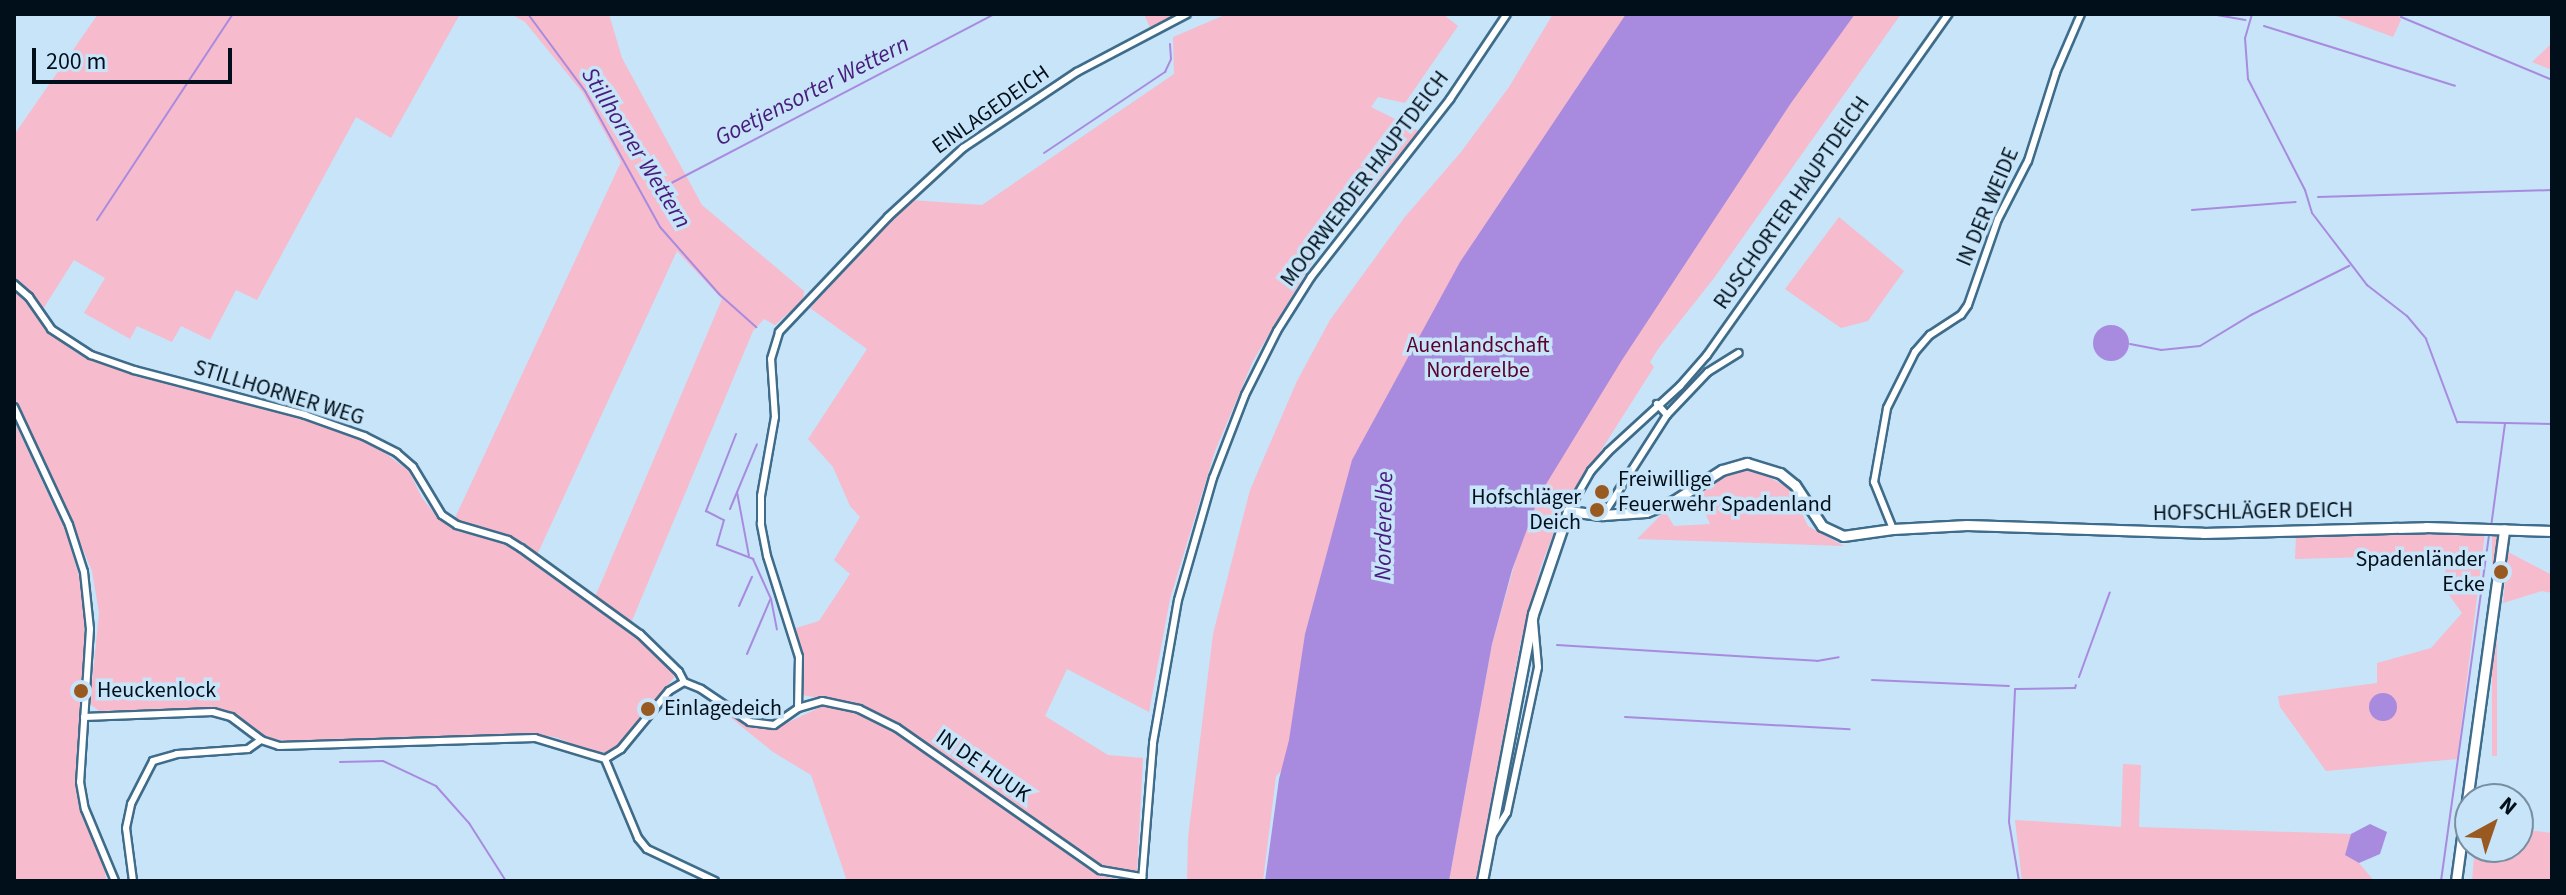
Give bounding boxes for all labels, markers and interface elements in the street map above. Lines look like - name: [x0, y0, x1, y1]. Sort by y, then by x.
- water label: Goetjensorter Wettern: [710, 30, 914, 152]
- scale bar: [36, 32, 236, 82]
- text: 200 m: [46, 44, 106, 79]
- street label: EINLAGEDEICH: [927, 60, 1055, 160]
- water label: Stillhorner Wettern: [575, 62, 697, 234]
- street label: MOORWERDER HAUPTDEICH: [1275, 66, 1455, 292]
- street label: RUSCHORTER HAUPTDEICH: [1708, 91, 1876, 315]
- street label: IN DER WEIDE: [1951, 144, 2025, 270]
- park label: Auenlandschaft Norderelbe: [1406, 332, 1550, 384]
- street label: STILLHORNER WEG: [191, 355, 367, 431]
- place label: Freiwillige Feuerwehr Spadenland: [1618, 466, 1832, 518]
- water label: Norderelbe: [1369, 471, 1399, 581]
- marker: Freiwillige Feuerwehr Spadenland: [1593, 483, 1611, 501]
- place label: Hofschläger Deich: [1471, 484, 1581, 536]
- street label: HOFSCHLÄGER DEICH: [2153, 497, 2353, 527]
- marker: Hofschläger Deich: [1588, 501, 1606, 519]
- place label: Spadenländer Ecke: [2356, 546, 2485, 598]
- marker: Spadenländer Ecke: [2492, 563, 2510, 581]
- place label: Heuckenlock: [97, 678, 216, 704]
- marker: Heuckenlock: [72, 682, 90, 700]
- place label: Einlagedeich: [664, 696, 782, 722]
- marker: Einlagedeich: [639, 700, 657, 718]
- street label: IN DE HUUK: [931, 724, 1035, 808]
- north arrow: [2454, 783, 2534, 863]
- text: N: [2492, 789, 2524, 823]

